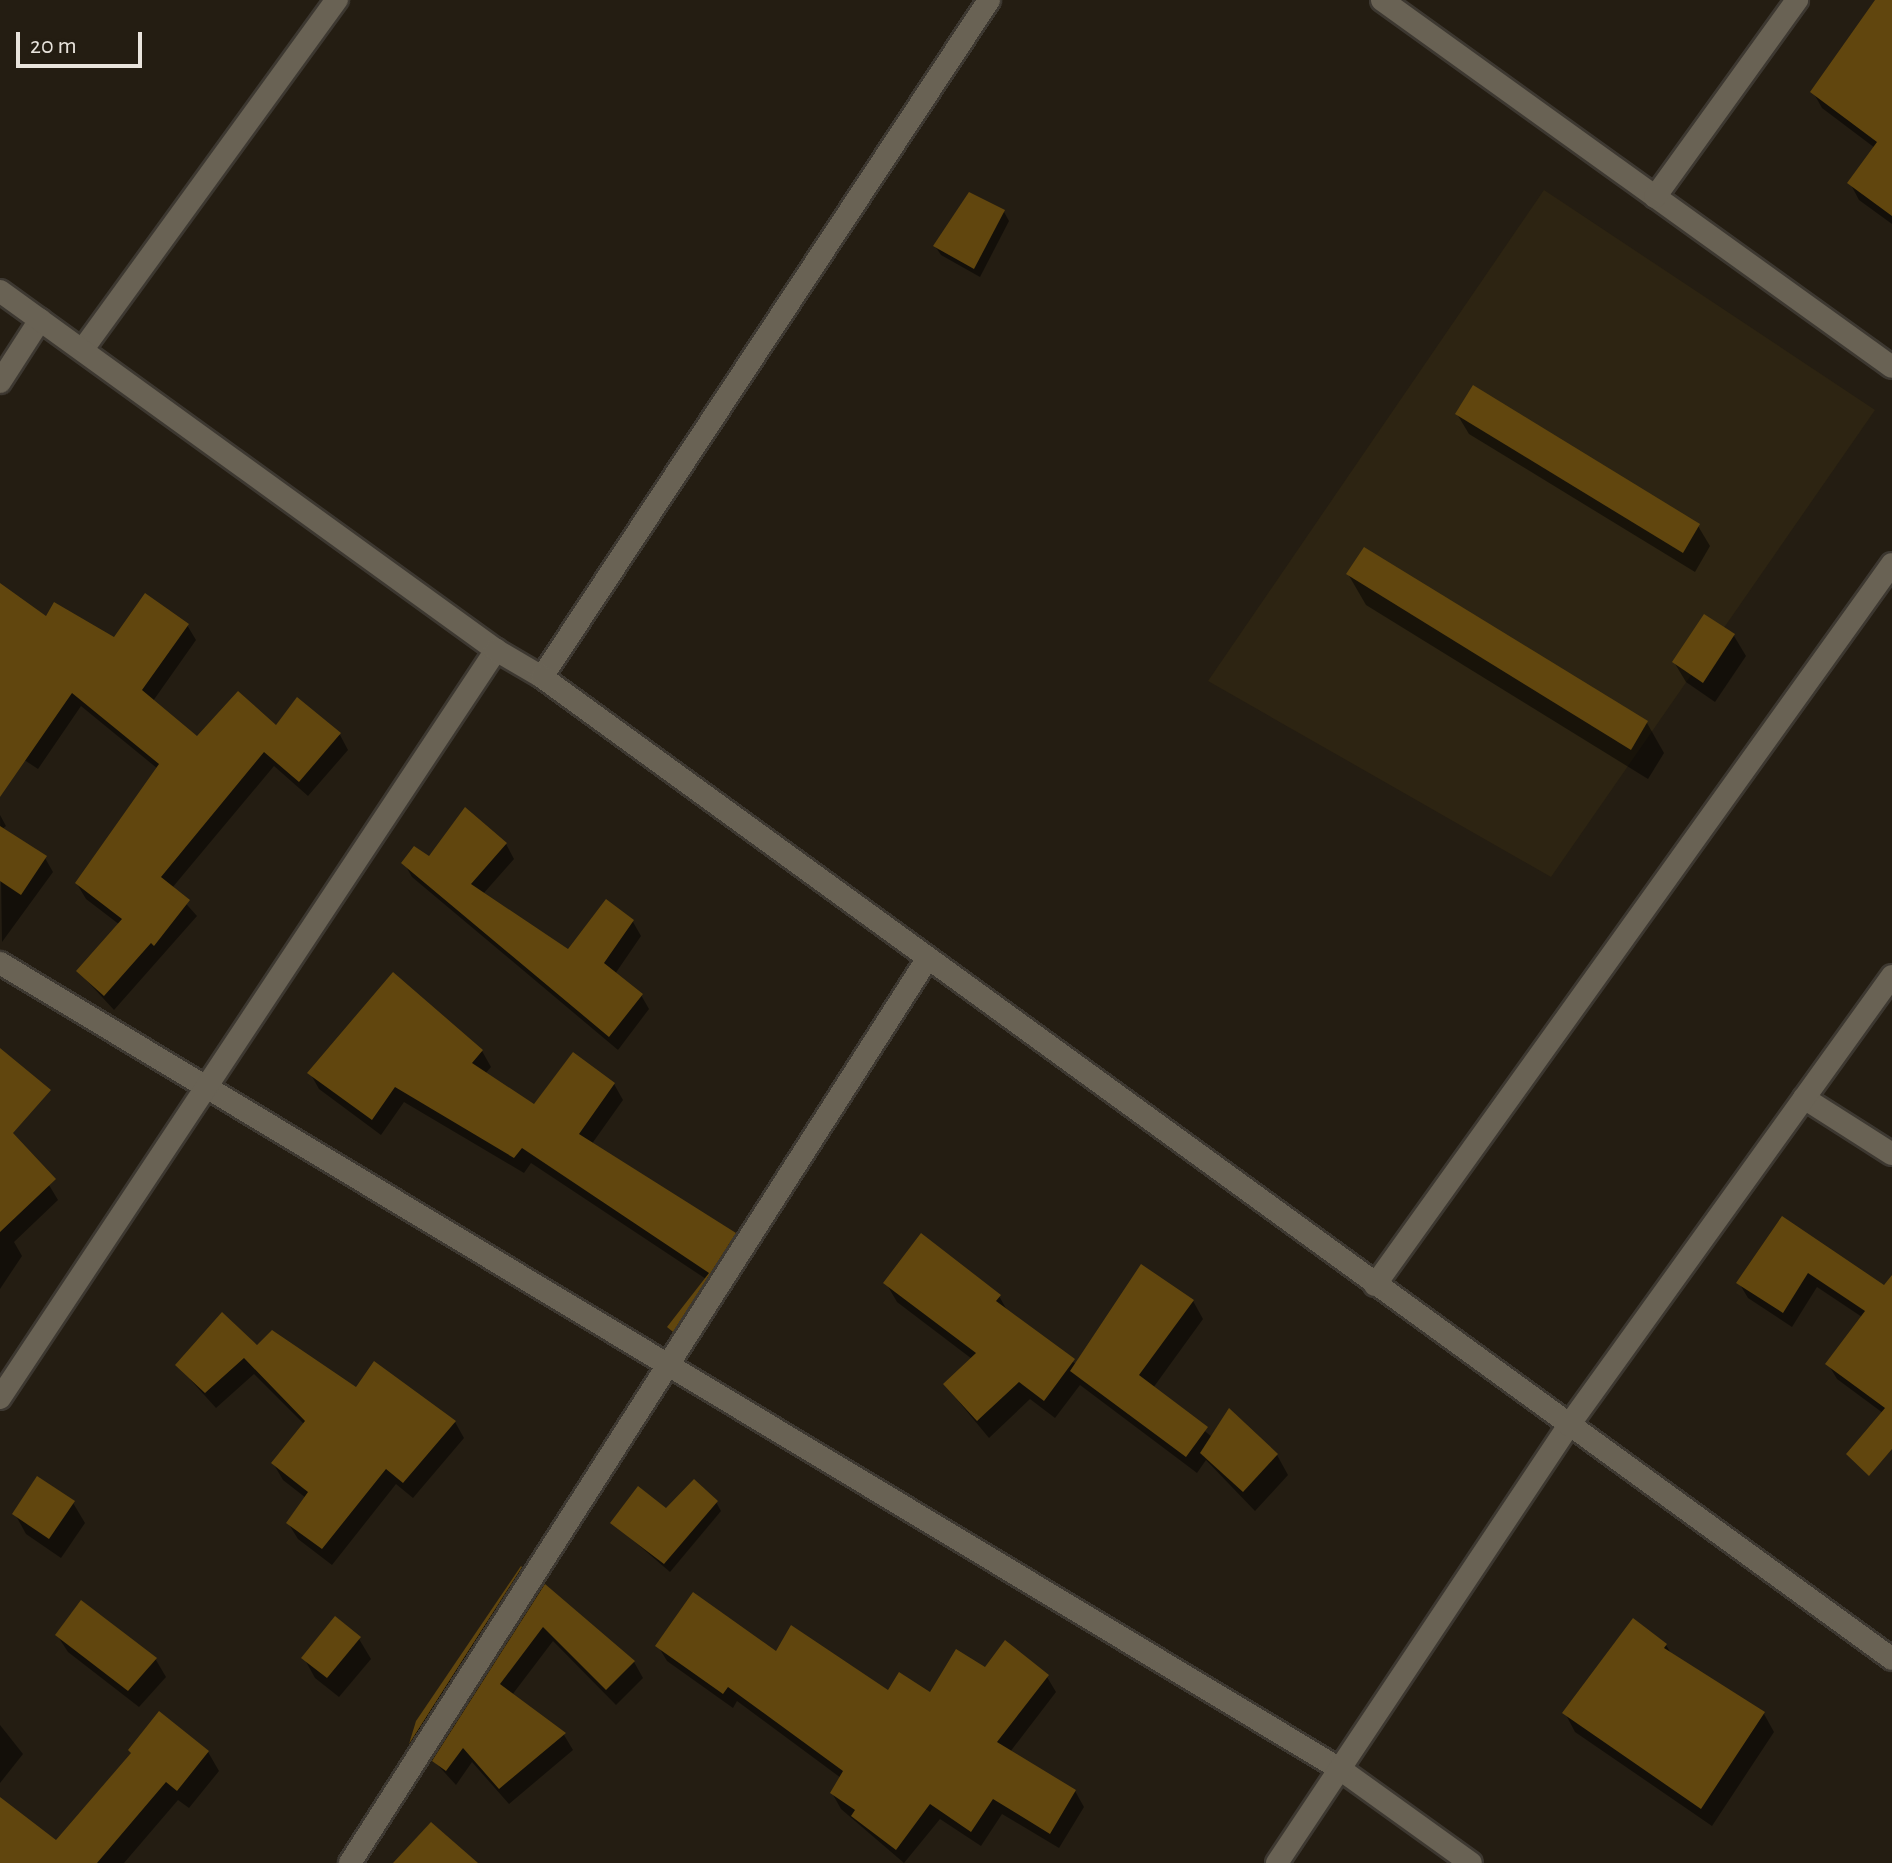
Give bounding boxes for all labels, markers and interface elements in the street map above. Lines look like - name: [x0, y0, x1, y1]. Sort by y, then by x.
- scale bar: [20, 16, 146, 66]
- text: 20 m: [30, 34, 77, 58]

